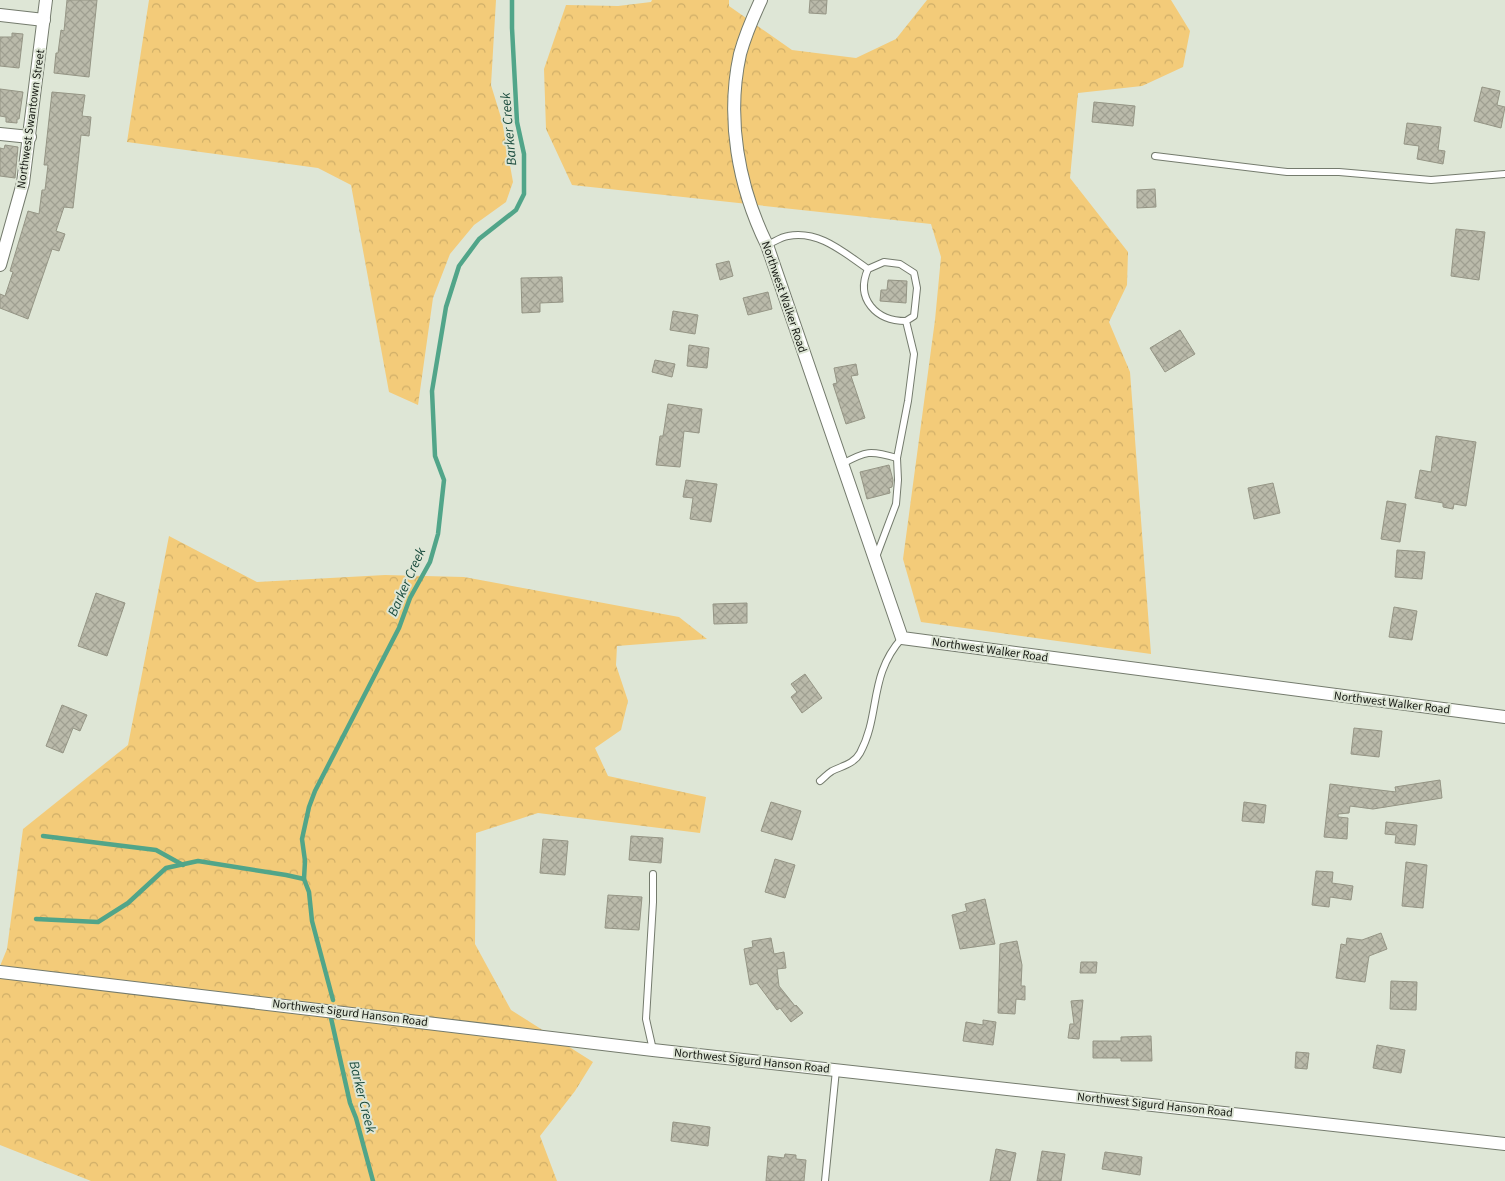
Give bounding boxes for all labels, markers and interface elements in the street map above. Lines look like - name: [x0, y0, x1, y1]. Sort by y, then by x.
- street label: Northwest Swantown Street: [13, 48, 49, 190]
- water label: Barker Creek: [496, 91, 522, 166]
- street label: Northwest Walker Road: [757, 239, 811, 355]
- water label: Barker Creek: [383, 544, 431, 620]
- street label: Northwest Walker Road: [931, 633, 1049, 667]
- street label: Northwest Walker Road: [1333, 687, 1451, 719]
- street label: Northwest Sigurd Hanson Road: [271, 995, 429, 1031]
- street label: Northwest Sigurd Hanson Road: [673, 1044, 831, 1078]
- water label: Barker Creek: [343, 1059, 381, 1135]
- street label: Northwest Sigurd Hanson Road: [1076, 1088, 1234, 1122]

